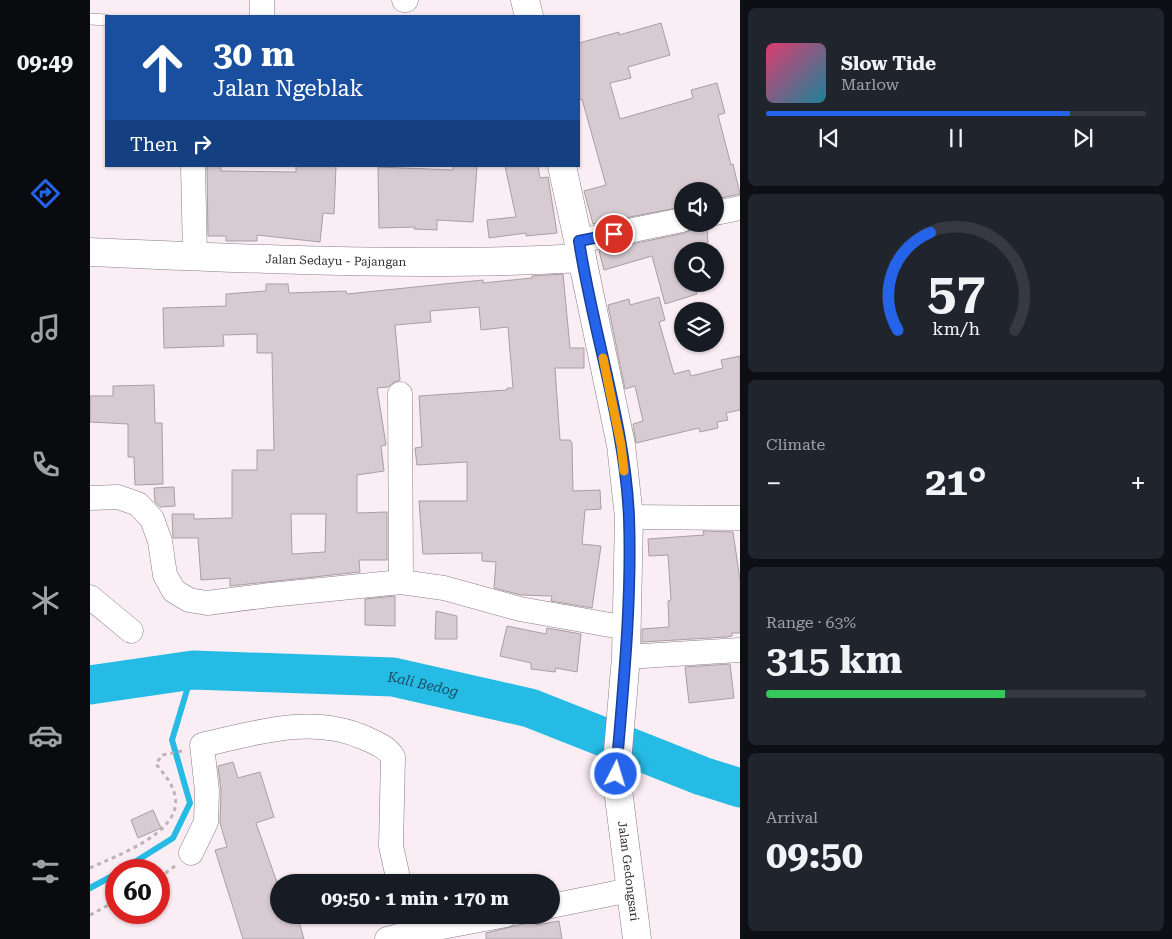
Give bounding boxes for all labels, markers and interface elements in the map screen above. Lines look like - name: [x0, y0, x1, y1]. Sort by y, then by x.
- text: 30 m: [213, 34, 295, 75]
- icon: ahead: [130, 35, 195, 100]
- text: 09:49: [17, 50, 73, 75]
- text: Slow Tide: [841, 52, 936, 75]
- text: Marlow: [841, 75, 899, 94]
- text: Jalan Ngeblak: [213, 76, 363, 101]
- icon: previous: [815, 124, 843, 152]
- icon: pause: [942, 124, 970, 152]
- icon: next: [1069, 124, 1097, 152]
- icon: right: [188, 130, 216, 158]
- text: Then: [130, 133, 178, 156]
- icon: directions: [28, 176, 63, 211]
- map controls: [674, 182, 724, 352]
- button: sound: [674, 182, 724, 232]
- pin: [593, 213, 635, 255]
- icon: arrive: [600, 220, 628, 248]
- button: search: [674, 242, 724, 292]
- street label: Jalan Sedayu - Pajangan: [265, 252, 407, 269]
- text: 57: [927, 261, 985, 322]
- button: layers: [674, 302, 724, 352]
- icon: music: [28, 311, 63, 346]
- text: km/h: [932, 318, 980, 339]
- text: Climate: [766, 435, 825, 454]
- icon: phone: [28, 447, 63, 482]
- text: 21°: [925, 460, 987, 504]
- text: −: [766, 467, 782, 500]
- text: +: [1130, 467, 1146, 500]
- icon: climate: [28, 583, 63, 618]
- text: Range · 63%: [766, 613, 856, 632]
- text: 315 km: [766, 638, 902, 682]
- water label: Kali Bedog: [386, 669, 460, 700]
- icon: car: [28, 718, 63, 753]
- position arrow: [589, 747, 641, 799]
- text: Arrival: [766, 808, 818, 827]
- street label: Jalan Gedongsari: [615, 820, 642, 922]
- text: 09:50: [766, 833, 863, 877]
- icon: filters: [28, 854, 63, 889]
- speed limit sign: 60: [105, 859, 170, 924]
- text: 09:50 · 1 min · 170 m: [321, 887, 509, 910]

